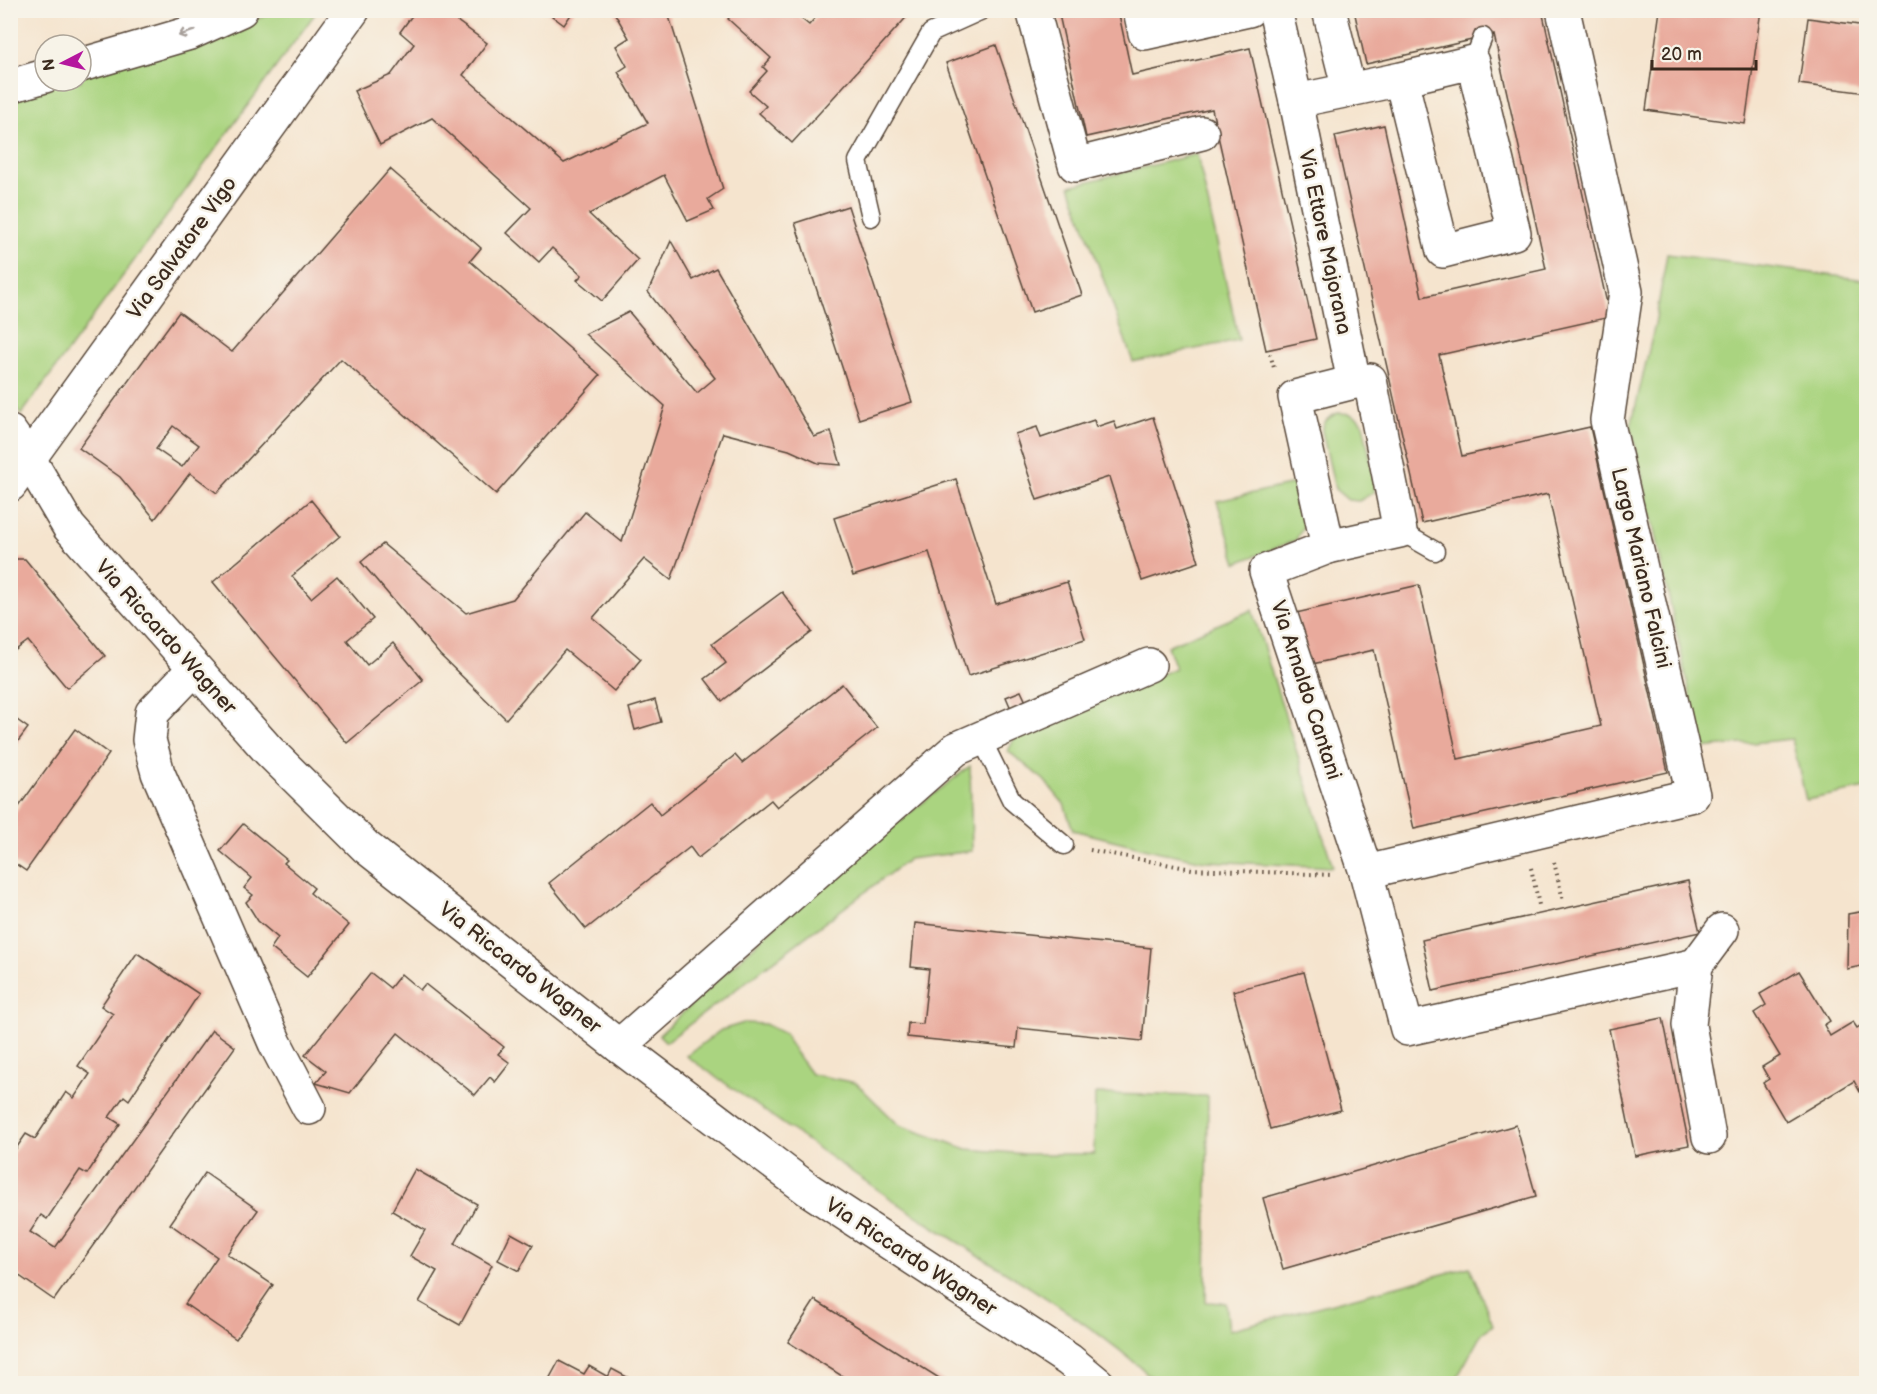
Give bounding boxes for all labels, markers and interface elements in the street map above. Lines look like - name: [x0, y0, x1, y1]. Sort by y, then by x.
- one-way arrow: [179, 29, 197, 40]
- north arrow: [33, 33, 93, 93]
- scale bar: [1652, 33, 1756, 71]
- text: 20 m: [1661, 44, 1702, 65]
- text: N: [39, 58, 60, 72]
- street label: Via Ettore Majorana: [1293, 147, 1357, 337]
- street label: Via Salvatore Vigo: [122, 172, 242, 324]
- street label: Largo Mariano Falcini: [1606, 465, 1676, 671]
- street label: Via Riccardo Wagner: [90, 555, 242, 720]
- street label: Via Arnaldo Cantani: [1265, 597, 1347, 783]
- street label: Via Riccardo Wagner: [434, 897, 607, 1039]
- street label: Via Riccardo Wagner: [821, 1192, 1002, 1322]

